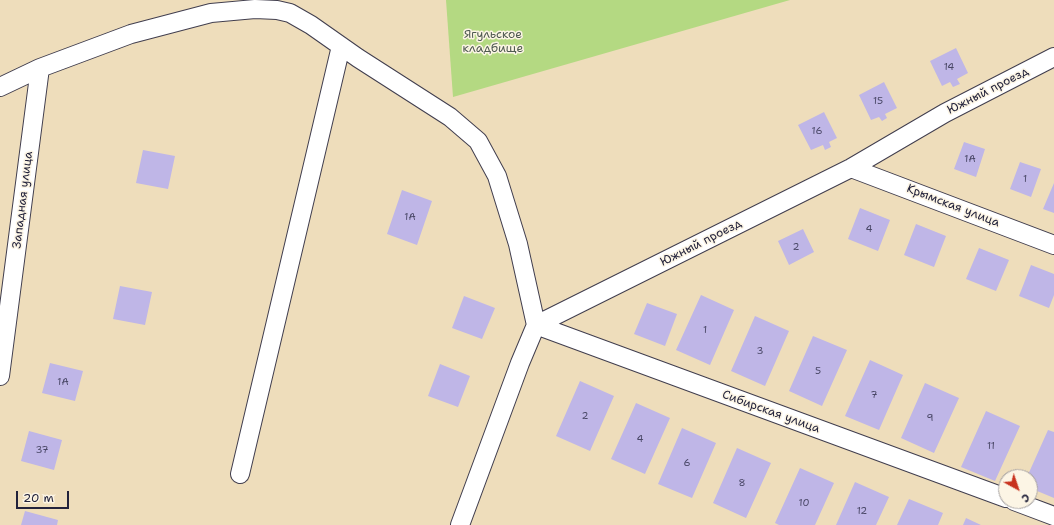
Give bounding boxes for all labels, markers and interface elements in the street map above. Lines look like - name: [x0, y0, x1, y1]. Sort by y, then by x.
- park label: Ягульское кладбище: [463, 28, 523, 56]
- house number: 14: [944, 61, 954, 73]
- street label: Южный проезд: [945, 64, 1031, 118]
- house number: 15: [873, 95, 883, 107]
- house number: 16: [812, 125, 822, 137]
- street label: Западная улица: [10, 150, 36, 250]
- house number: 1А: [964, 153, 976, 165]
- house number: 1: [1023, 173, 1027, 185]
- street label: Крымская улица: [904, 182, 1002, 230]
- house number: 1А: [404, 211, 416, 223]
- street label: Южный проезд: [658, 216, 744, 270]
- house number: 4: [866, 223, 872, 235]
- house number: 2: [793, 241, 799, 253]
- house number: 1: [703, 324, 707, 336]
- house number: 3: [757, 345, 763, 357]
- house number: 5: [815, 365, 821, 377]
- house number: 1А: [57, 376, 69, 388]
- street label: Сибирская улица: [720, 388, 822, 436]
- house number: 7: [871, 389, 877, 401]
- house number: 2: [582, 410, 588, 422]
- house number: 9: [927, 412, 933, 424]
- house number: 4: [637, 433, 643, 445]
- house number: 11: [987, 440, 995, 452]
- house number: 37: [35, 444, 49, 456]
- house number: 6: [684, 457, 690, 469]
- north arrow: [998, 469, 1038, 509]
- house number: 8: [739, 477, 745, 489]
- scale bar: [18, 483, 71, 509]
- text: 20 m: [23, 490, 54, 506]
- text: С: [1018, 490, 1033, 506]
- house number: 10: [799, 497, 809, 509]
- house number: 12: [857, 505, 867, 517]

